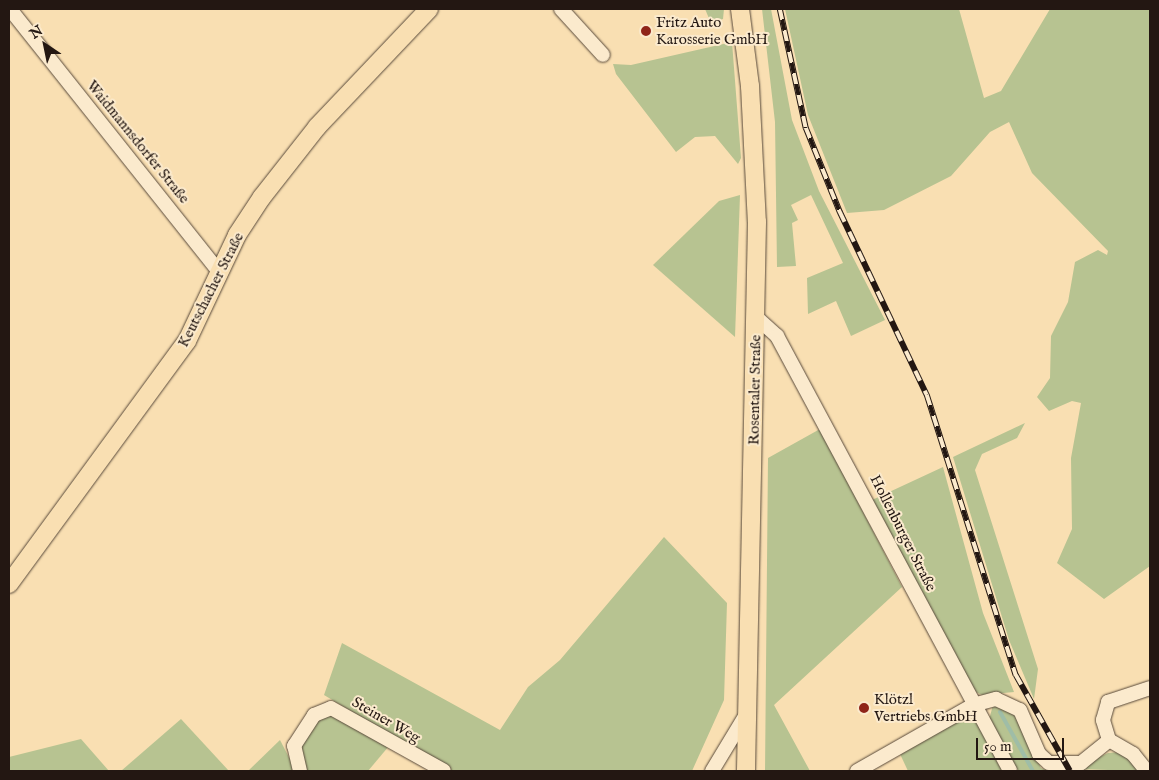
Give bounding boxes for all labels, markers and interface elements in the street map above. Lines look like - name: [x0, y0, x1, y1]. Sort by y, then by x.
- place label: Fritz Auto Karosserie GmbH: [656, 13, 768, 48]
- north arrow: [20, 20, 70, 70]
- text: N: [27, 22, 47, 43]
- marker: Fritz Auto Karosserie GmbH: [640, 25, 652, 37]
- street label: Waidmannsdorfer Straße: [83, 77, 193, 207]
- street label: Keutschacher Straße: [174, 230, 248, 350]
- street label: Rosentaler Straße: [745, 335, 765, 445]
- street label: Hollenburger Straße: [866, 472, 940, 594]
- place label: Klötzl Vertriebs GmbH: [874, 690, 978, 725]
- street label: Steiner Weg: [349, 693, 423, 747]
- marker: Klötzl Vertriebs GmbH: [858, 702, 870, 714]
- scale bar: [979, 728, 1066, 760]
- text: 50 m: [984, 737, 1012, 756]

